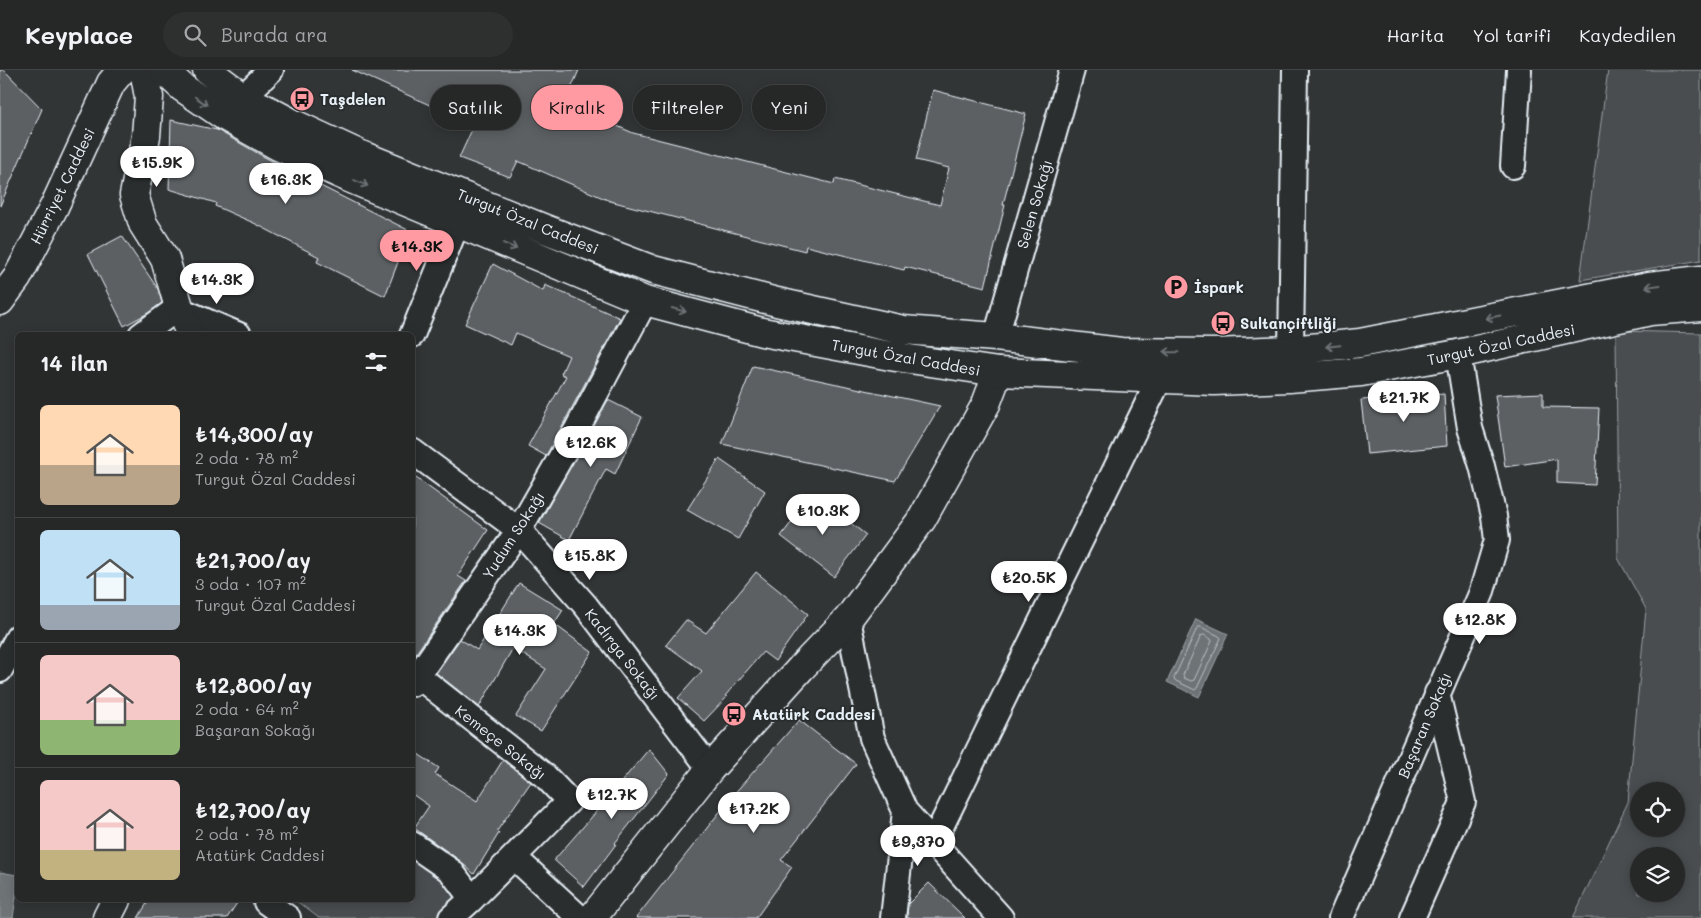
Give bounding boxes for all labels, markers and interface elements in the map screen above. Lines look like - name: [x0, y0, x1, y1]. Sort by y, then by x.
- search box: [163, 12, 513, 57]
- text: Keyplace: [25, 19, 133, 50]
- icon: search: [181, 21, 209, 49]
- text: Burada ara: [221, 22, 328, 47]
- text: Harita: [1387, 23, 1444, 47]
- text: Yol tarifi: [1472, 23, 1551, 47]
- text: Kaydedilen: [1579, 23, 1676, 47]
- chip: Satılık: [430, 85, 521, 130]
- chip: Kiralık: [531, 85, 623, 130]
- chip: Filtreler: [633, 85, 742, 130]
- chip: Yeni: [752, 85, 826, 130]
- bus stop icon: Taşdelen: [289, 86, 315, 112]
- place label: Taşdelen: [320, 89, 386, 110]
- one-way arrow: [194, 96, 208, 106]
- street label: Hürriyet Caddesi: [25, 124, 99, 248]
- pin: ₺15.9K: [116, 146, 198, 188]
- text: ₺15.9K: [131, 151, 183, 172]
- street label: Selen Sokağı: [1012, 157, 1056, 251]
- pin: ₺16.3K: [245, 162, 327, 205]
- text: ₺16.3K: [260, 168, 312, 189]
- one-way arrow: [353, 179, 368, 189]
- street label: Turgut Özal Caddesi: [454, 183, 602, 259]
- pin: ₺14.3K: [376, 230, 458, 272]
- text: ₺14.3K: [391, 235, 443, 256]
- one-way arrow: [502, 242, 518, 251]
- pin: ₺14.3K: [176, 262, 258, 305]
- text: ₺14.3K: [191, 268, 243, 289]
- parking icon: İspark: [1163, 274, 1189, 300]
- place label: İspark: [1194, 277, 1244, 297]
- one-way arrow: [1645, 281, 1661, 291]
- one-way arrow: [670, 305, 686, 315]
- bus stop icon: Sultançiftliği: [1210, 310, 1236, 336]
- place label: Sultançiftliği: [1240, 313, 1337, 333]
- one-way arrow: [1486, 313, 1502, 323]
- street label: Turgut Özal Caddesi: [1425, 319, 1577, 369]
- street label: Turgut Özal Caddesi: [830, 334, 982, 380]
- one-way arrow: [1326, 341, 1342, 351]
- one-way arrow: [1163, 347, 1180, 357]
- icon: filters: [362, 348, 390, 376]
- text: 14 ilan: [40, 349, 108, 376]
- pin: ₺21.7K: [1363, 380, 1445, 423]
- text: ₺21.7K: [1379, 386, 1429, 407]
- text: ₺14,300/ay: [195, 420, 313, 447]
- icon: home: [80, 425, 140, 485]
- pin: ₺12.6K: [550, 426, 632, 468]
- text: ₺12.6K: [565, 431, 617, 452]
- text: 2 oda · 78 m²: [195, 447, 298, 468]
- text: Turgut Özal Caddesi: [195, 468, 356, 489]
- street label: Yudum Sokağı: [477, 487, 549, 583]
- pin: ₺10.3K: [782, 494, 864, 536]
- text: ₺10.3K: [797, 499, 849, 520]
- pin: ₺15.8K: [549, 538, 631, 581]
- text: ₺15.8K: [564, 544, 616, 565]
- text: ₺21,700/ay: [195, 546, 311, 573]
- icon: home: [80, 550, 140, 610]
- pin: ₺20.5K: [988, 560, 1070, 603]
- text: ₺20.5K: [1002, 566, 1056, 587]
- text: 3 oda · 107 m²: [195, 573, 306, 594]
- text: Turgut Özal Caddesi: [195, 594, 356, 615]
- pin: ₺12.8K: [1439, 602, 1521, 645]
- street label: Kadırga Sokağı: [581, 604, 665, 704]
- text: ₺12.8K: [1454, 608, 1506, 629]
- pin: ₺14.3K: [479, 614, 561, 656]
- text: ₺14.3K: [494, 619, 546, 640]
- street label: Başaran Sokağı: [1393, 669, 1455, 781]
- text: ₺12,800/ay: [195, 671, 312, 698]
- icon: home: [80, 675, 140, 735]
- text: 2 oda · 64 m²: [195, 698, 299, 719]
- street label: Kemeçe Sokağı: [451, 700, 551, 784]
- bus stop icon: Atatürk Caddesi: [721, 701, 747, 727]
- place label: Atatürk Caddesi: [752, 704, 876, 724]
- text: Başaran Sokağı: [195, 719, 316, 740]
- pin: ₺12.7K: [571, 778, 653, 820]
- map controls: [1630, 782, 1685, 902]
- button: locate: [1630, 782, 1685, 837]
- text: ₺12.7K: [587, 783, 637, 804]
- pin: ₺17.2K: [713, 792, 795, 834]
- text: ₺12,700/ay: [195, 796, 311, 823]
- text: ₺17.2K: [729, 797, 779, 818]
- icon: home: [80, 800, 140, 860]
- text: 2 oda · 78 m²: [195, 823, 298, 844]
- pin: ₺9,370: [877, 824, 959, 867]
- text: ₺9,370: [891, 830, 945, 851]
- text: Atatürk Caddesi: [195, 844, 325, 865]
- button: layers: [1630, 847, 1685, 902]

